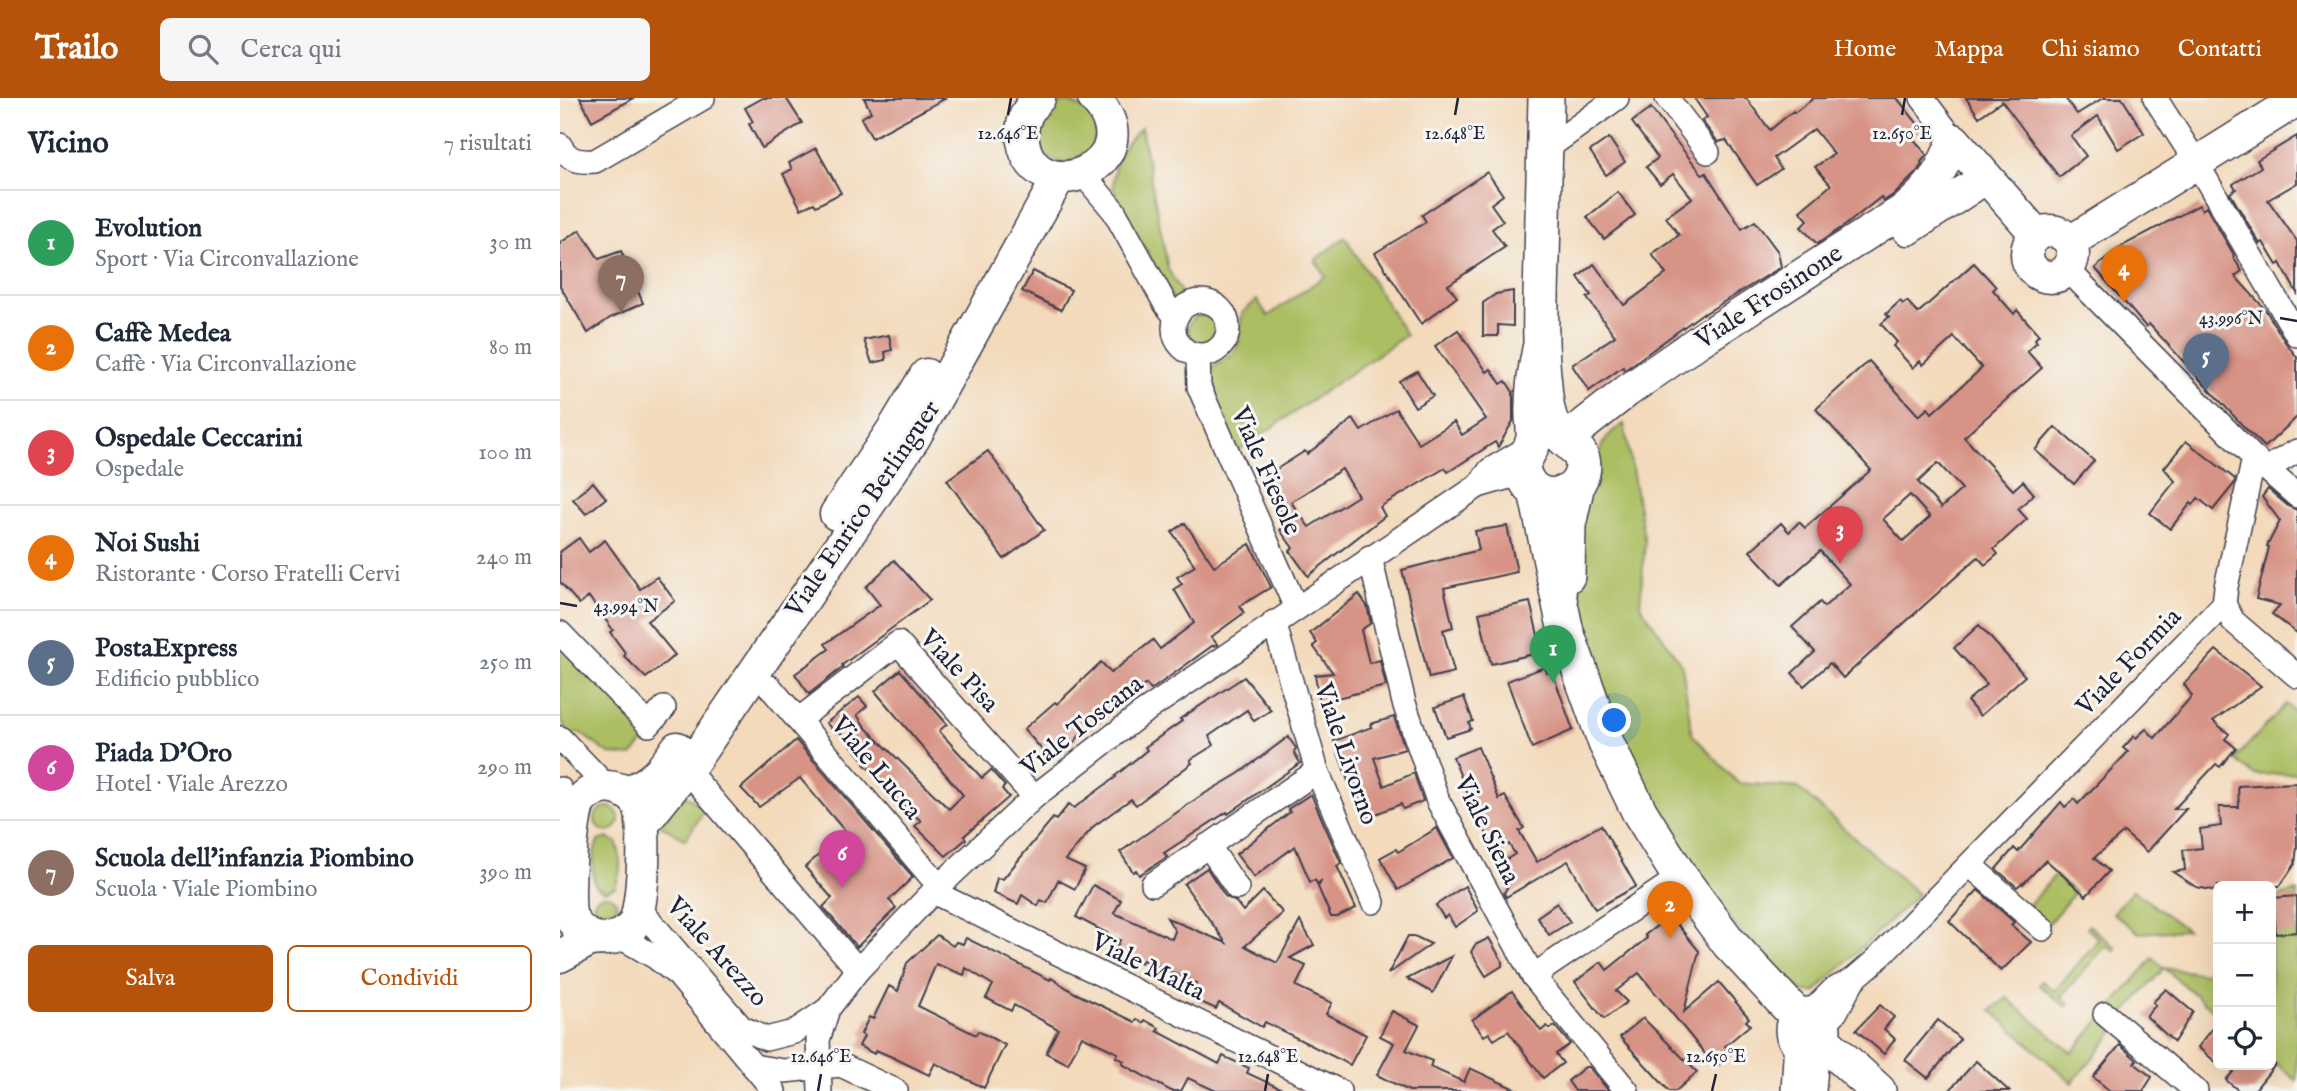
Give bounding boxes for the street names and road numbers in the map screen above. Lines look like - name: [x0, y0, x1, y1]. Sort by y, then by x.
- street label: Viale Frosinone: [1688, 237, 1849, 357]
- street label: Viale Enrico Berlinguer: [778, 394, 948, 625]
- street label: Viale Fiesole: [1223, 401, 1309, 540]
- street label: Viale Formia: [2069, 600, 2189, 724]
- street label: Viale Pisa: [911, 622, 1006, 720]
- street label: Viale Toscana: [1013, 667, 1151, 785]
- street label: Viale Livorno: [1306, 678, 1386, 829]
- street label: Viale Lucca: [822, 709, 929, 827]
- street label: Viale Siena: [1446, 769, 1528, 890]
- street label: Viale Arezzo: [658, 889, 775, 1014]
- street label: Viale Malta: [1085, 925, 1211, 1009]

